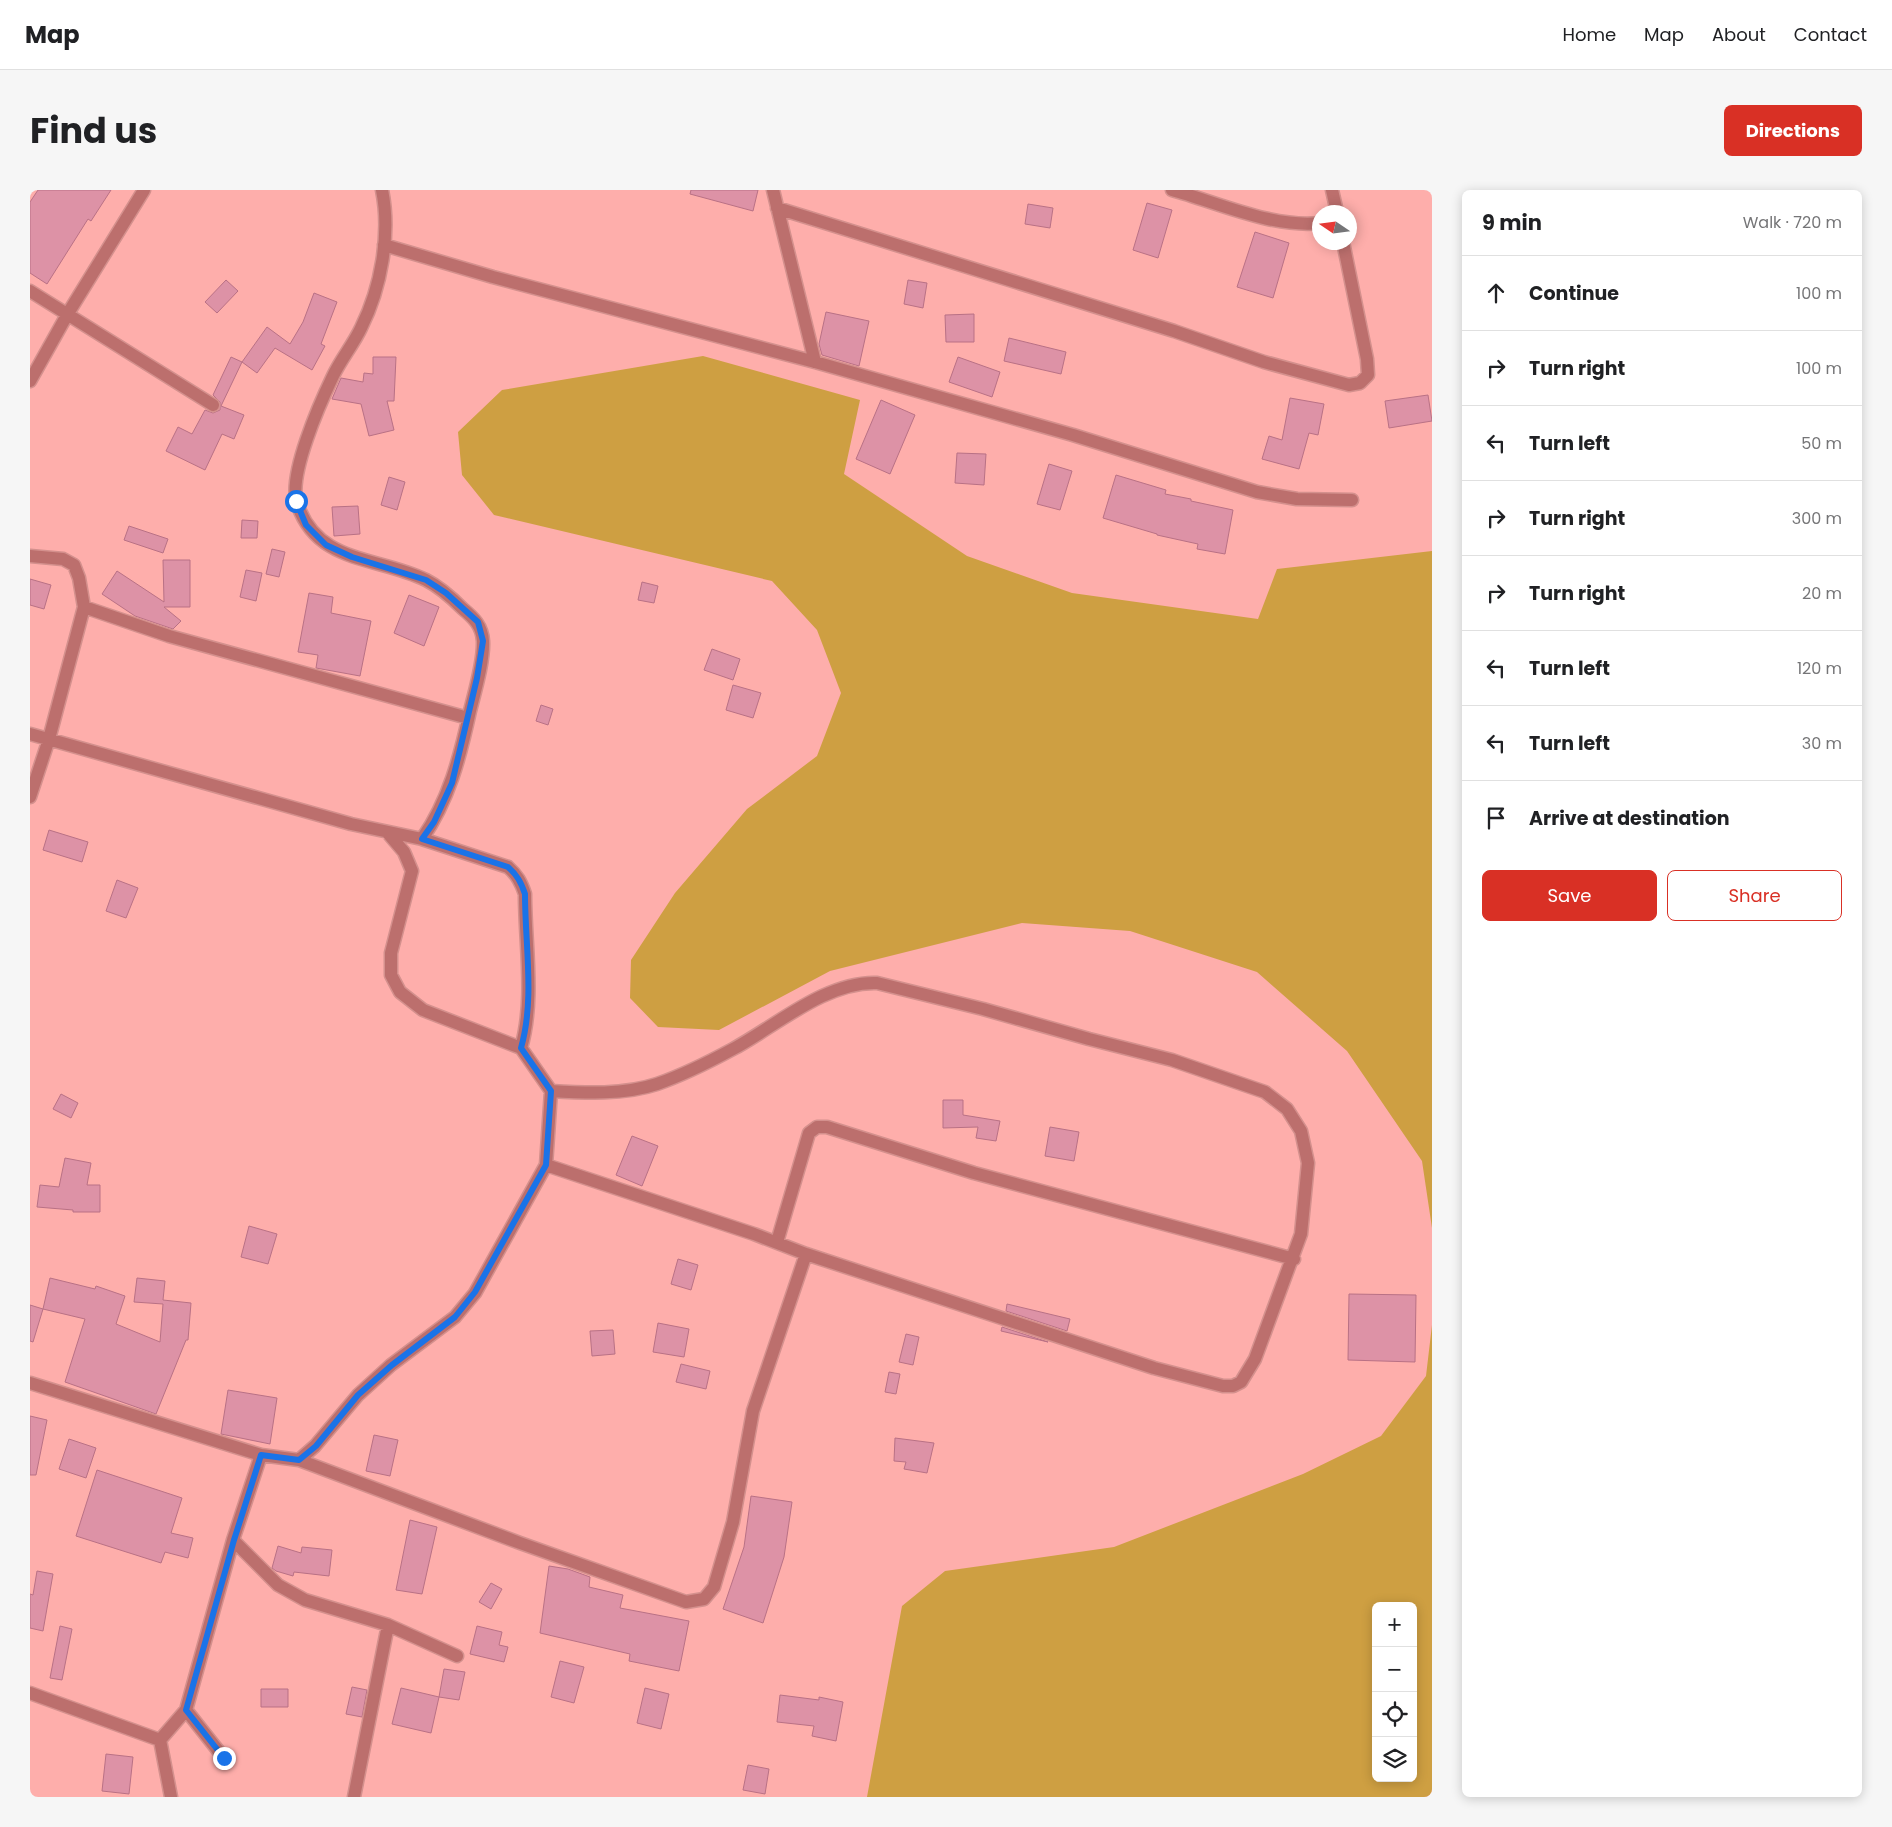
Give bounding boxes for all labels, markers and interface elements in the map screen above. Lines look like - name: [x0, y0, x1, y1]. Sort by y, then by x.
- text: Map: [25, 18, 80, 51]
- text: Home: [1562, 22, 1616, 47]
- text: Map: [1644, 22, 1684, 47]
- text: About: [1712, 22, 1766, 47]
- text: Contact: [1794, 22, 1867, 47]
- button: Directions: [1724, 105, 1862, 156]
- text: Find us: [30, 106, 157, 155]
- north arrow: [1312, 205, 1357, 250]
- text: 9 min: [1482, 208, 1542, 237]
- text: Walk · 720 m: [1743, 211, 1842, 234]
- icon: ahead: [1482, 279, 1510, 307]
- text: Continue: [1529, 280, 1619, 307]
- text: 100 m: [1796, 282, 1842, 305]
- icon: right: [1482, 354, 1510, 382]
- text: Turn right: [1529, 355, 1625, 382]
- text: 100 m: [1796, 357, 1842, 380]
- icon: left: [1482, 429, 1510, 457]
- text: Turn left: [1529, 430, 1610, 457]
- text: 50 m: [1801, 432, 1842, 455]
- route start: [285, 490, 308, 513]
- icon: right: [1482, 504, 1510, 532]
- text: Turn right: [1529, 505, 1625, 532]
- text: 300 m: [1792, 507, 1842, 530]
- icon: right: [1482, 579, 1510, 607]
- text: Turn right: [1529, 580, 1625, 607]
- text: 20 m: [1802, 582, 1842, 605]
- icon: left: [1482, 654, 1510, 682]
- text: Turn left: [1529, 655, 1610, 682]
- text: 120 m: [1797, 657, 1842, 680]
- icon: left: [1482, 729, 1510, 757]
- text: Turn left: [1529, 730, 1610, 757]
- text: 30 m: [1802, 732, 1842, 755]
- icon: arrive: [1482, 804, 1510, 832]
- text: Arrive at destination: [1529, 805, 1730, 832]
- button: Save: [1482, 870, 1657, 921]
- button: Share: [1667, 870, 1842, 921]
- map controls: [1372, 1602, 1417, 1782]
- button: +: [1372, 1602, 1417, 1647]
- button: −: [1372, 1647, 1417, 1692]
- button: locate: [1372, 1692, 1417, 1737]
- button: layers: [1372, 1737, 1417, 1782]
- route end: [213, 1747, 236, 1770]

